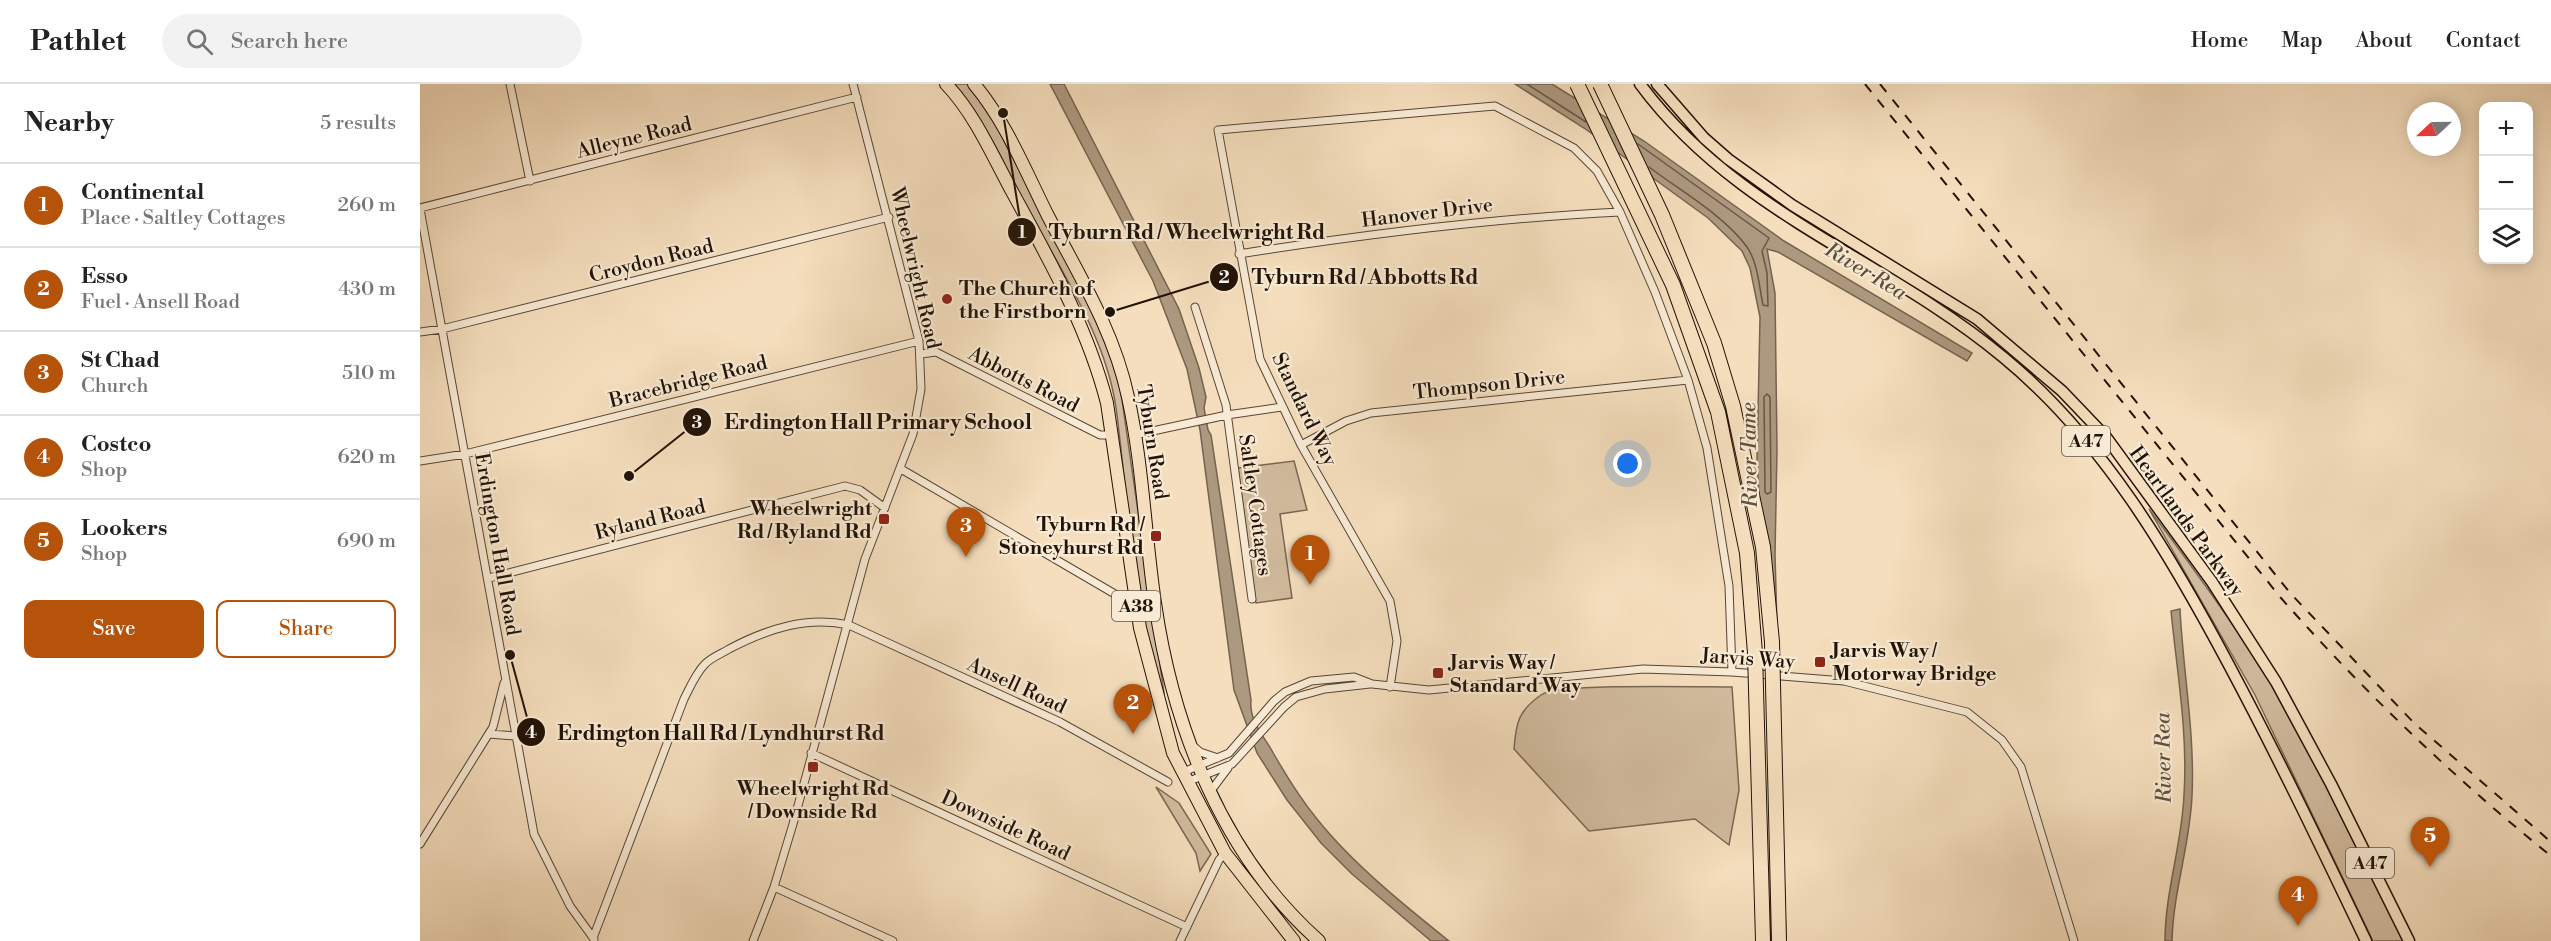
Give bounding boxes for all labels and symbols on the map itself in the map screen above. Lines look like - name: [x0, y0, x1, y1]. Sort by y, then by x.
- north arrow: [2407, 102, 2461, 156]
- street label: Alleyne Road: [573, 112, 695, 165]
- street label: Wheelwright Road: [884, 184, 945, 352]
- street label: Hanover Drive: [1360, 193, 1494, 234]
- callout: Tyburn Rd / Wheelwright Rd: [1007, 213, 1337, 252]
- text: Tyburn Rd / Wheelwright Rd: [1049, 220, 1325, 246]
- text: 1: [1018, 221, 1027, 244]
- street label: Croydon Road: [587, 234, 717, 289]
- water label: River Rea: [1819, 237, 1911, 307]
- callout: Tyburn Rd / Abbotts Rd: [1209, 257, 1490, 296]
- text: Tyburn Rd / Abbotts Rd: [1252, 265, 1478, 291]
- text: 2: [1218, 266, 1230, 289]
- place label: The Church of the Firstborn: [959, 277, 1096, 325]
- marker: The Church of the Firstborn: [940, 292, 954, 306]
- street label: Abbotts Road: [963, 341, 1083, 419]
- street label: Standard Way: [1265, 349, 1342, 471]
- street label: Bracebridge Road: [606, 351, 771, 414]
- street label: Thompson Drive: [1412, 365, 1566, 406]
- street label: Tyburn Road: [1130, 383, 1173, 502]
- water label: River Tame: [1736, 402, 1764, 509]
- callout: Erdington Hall Primary School: [682, 403, 1043, 442]
- text: Erdington Hall Primary School: [724, 410, 1032, 436]
- text: 3: [692, 411, 703, 434]
- road number: A47: [2062, 426, 2110, 456]
- street label: Saltley Cottages: [1232, 433, 1277, 578]
- street label: Heartlands Parkway: [2123, 442, 2249, 602]
- your location: [1613, 449, 1642, 478]
- street label: Erdington Hall Road: [468, 451, 525, 638]
- street label: Ryland Road: [592, 494, 709, 546]
- place label: Wheelwright Rd / Ryland Rd: [737, 497, 873, 545]
- pin: 3: [946, 508, 986, 557]
- marker: Wheelwright Rd / Ryland Rd: [877, 512, 891, 526]
- place label: Tyburn Rd / Stoneyhurst Rd: [999, 513, 1145, 561]
- marker: Tyburn Rd / Stoneyhurst Rd: [1149, 529, 1163, 543]
- pin: 1: [1290, 536, 1330, 585]
- road number: A38: [1112, 591, 1160, 621]
- place label: Jarvis Way / Motorway Bridge: [1829, 639, 1997, 687]
- street label: Jarvis Way: [1699, 644, 1796, 675]
- place label: Jarvis Way / Standard Way: [1447, 651, 1582, 699]
- street label: Ansell Road: [962, 652, 1071, 721]
- marker: Jarvis Way / Motorway Bridge: [1813, 655, 1827, 669]
- marker: Jarvis Way / Standard Way: [1431, 666, 1445, 680]
- pin: 2: [1114, 684, 1152, 734]
- water label: River Rea: [2150, 712, 2178, 805]
- callout: Erdington Hall Rd / Lyndhurst Rd: [516, 713, 897, 752]
- text: 4: [525, 721, 537, 744]
- text: Erdington Hall Rd / Lyndhurst Rd: [557, 721, 885, 747]
- marker: Wheelwright Rd / Downside Rd: [806, 760, 820, 774]
- place label: Wheelwright Rd / Downside Rd: [736, 777, 890, 825]
- street label: Downside Road: [937, 786, 1074, 867]
- pin: 5: [2410, 818, 2450, 867]
- road number: A47: [2346, 848, 2394, 878]
- pin: 4: [2278, 876, 2318, 926]

